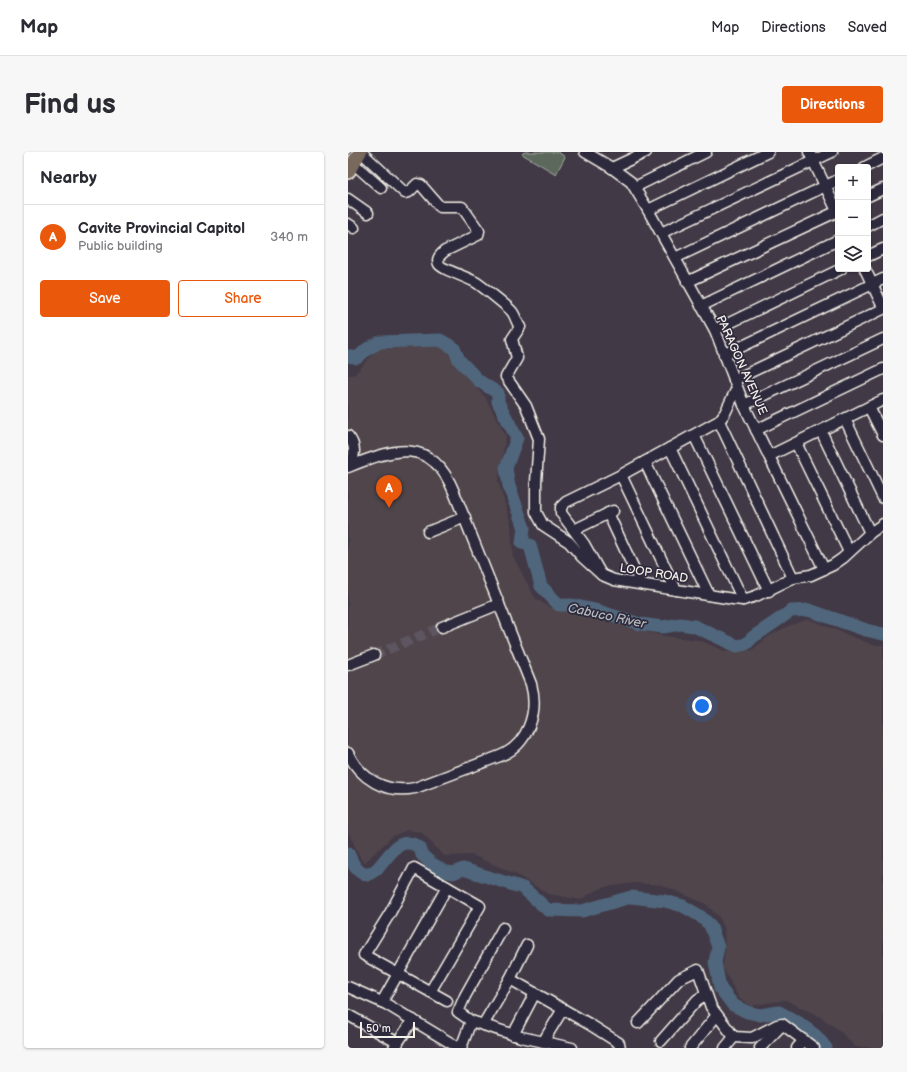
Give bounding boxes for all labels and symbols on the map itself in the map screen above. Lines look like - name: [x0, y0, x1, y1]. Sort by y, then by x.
- street label: PARAGON AVENUE: [713, 313, 770, 417]
- pin: A: [376, 475, 402, 508]
- street label: LOOP ROAD: [619, 561, 689, 586]
- water label: Cabuco River: [566, 600, 648, 632]
- your location: [692, 696, 712, 716]
- scale bar: [360, 1020, 415, 1039]

